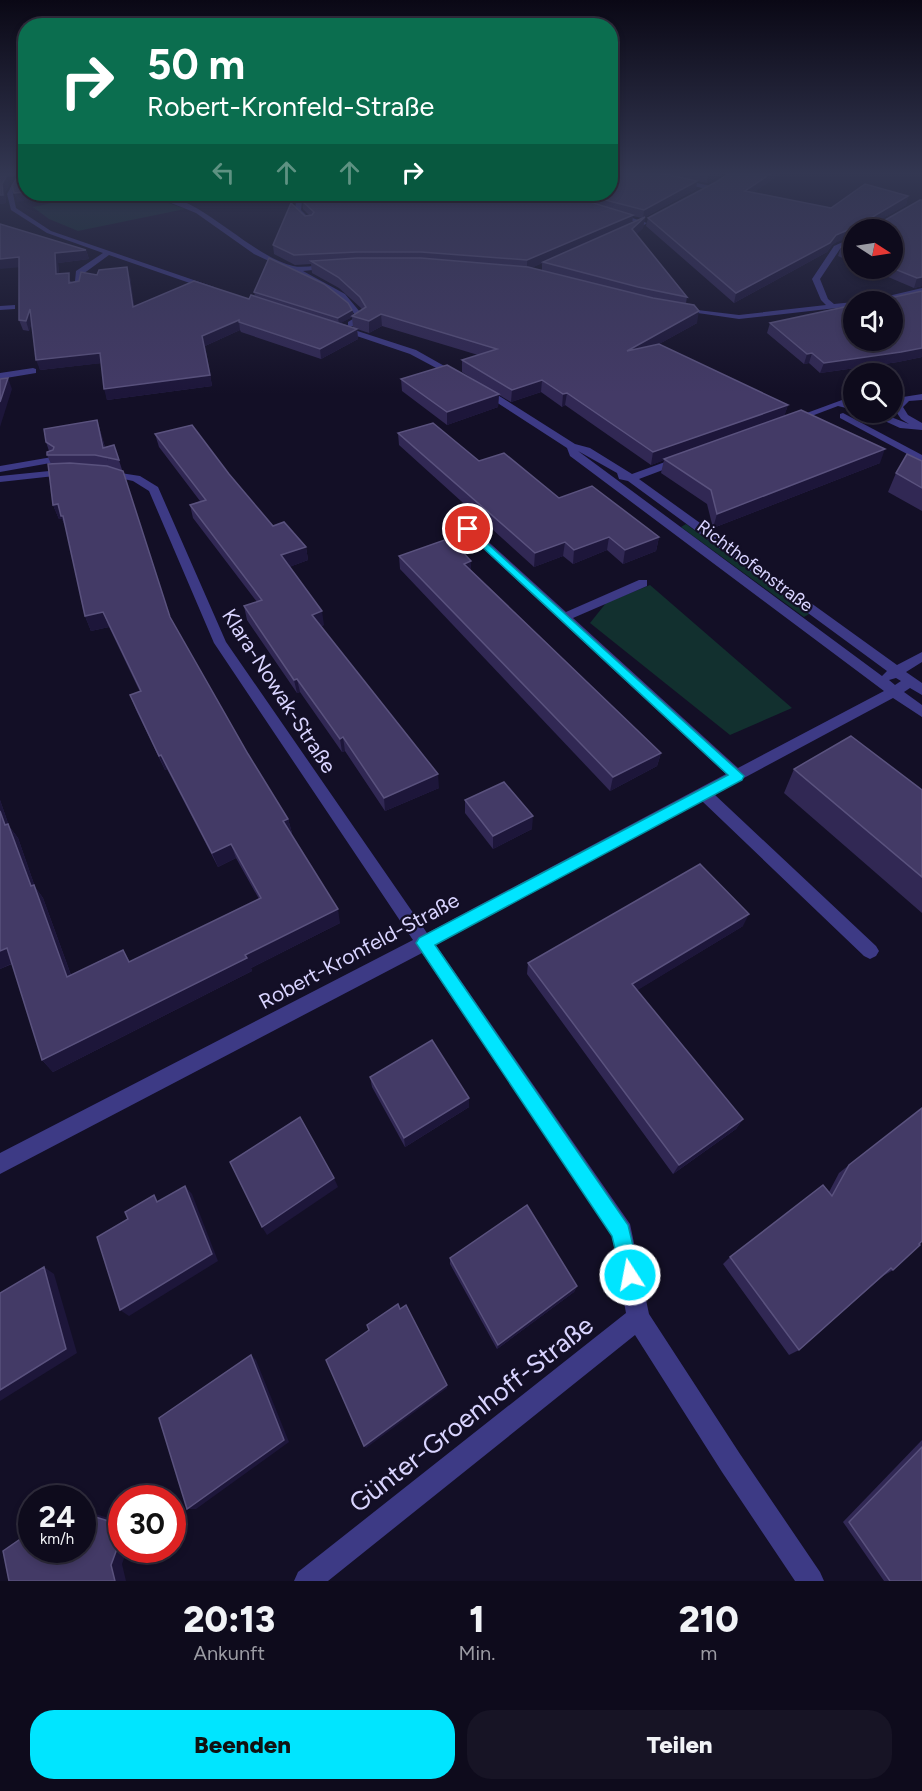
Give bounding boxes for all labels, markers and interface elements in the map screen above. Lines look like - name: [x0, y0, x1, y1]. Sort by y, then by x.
- text: 50 m: [147, 39, 245, 90]
- icon: right: [48, 42, 126, 120]
- text: Robert-Kronfeld-Straße: [147, 90, 434, 123]
- icon: left: [207, 156, 240, 189]
- icon: ahead: [270, 156, 303, 189]
- icon: ahead: [333, 156, 366, 189]
- icon: right: [396, 156, 429, 189]
- north arrow: [843, 219, 903, 279]
- map controls: [843, 219, 903, 423]
- button: sound: [843, 291, 903, 351]
- button: search: [843, 363, 903, 423]
- pin: [442, 503, 493, 554]
- icon: arrive: [451, 512, 484, 545]
- street label: Richthofenstraße: [693, 515, 817, 617]
- street label: Klara-Nowak-Straße: [217, 604, 342, 777]
- street label: Robert-Kronfeld-Straße: [254, 887, 463, 1014]
- position arrow: [598, 1243, 662, 1307]
- street label: Günter-Groenhoff-Straße: [343, 1309, 599, 1519]
- speed limit sign: 30: [108, 1485, 186, 1563]
- text: 24: [39, 1498, 75, 1535]
- text: km/h: [40, 1530, 74, 1548]
- text: 20:13: [183, 1598, 275, 1641]
- text: 1: [469, 1598, 485, 1641]
- text: 210: [679, 1598, 739, 1641]
- text: Ankunft: [193, 1641, 265, 1665]
- text: Min.: [458, 1641, 495, 1665]
- text: m: [700, 1641, 717, 1665]
- button: Beenden: [30, 1710, 455, 1779]
- button: Teilen: [467, 1710, 892, 1779]

